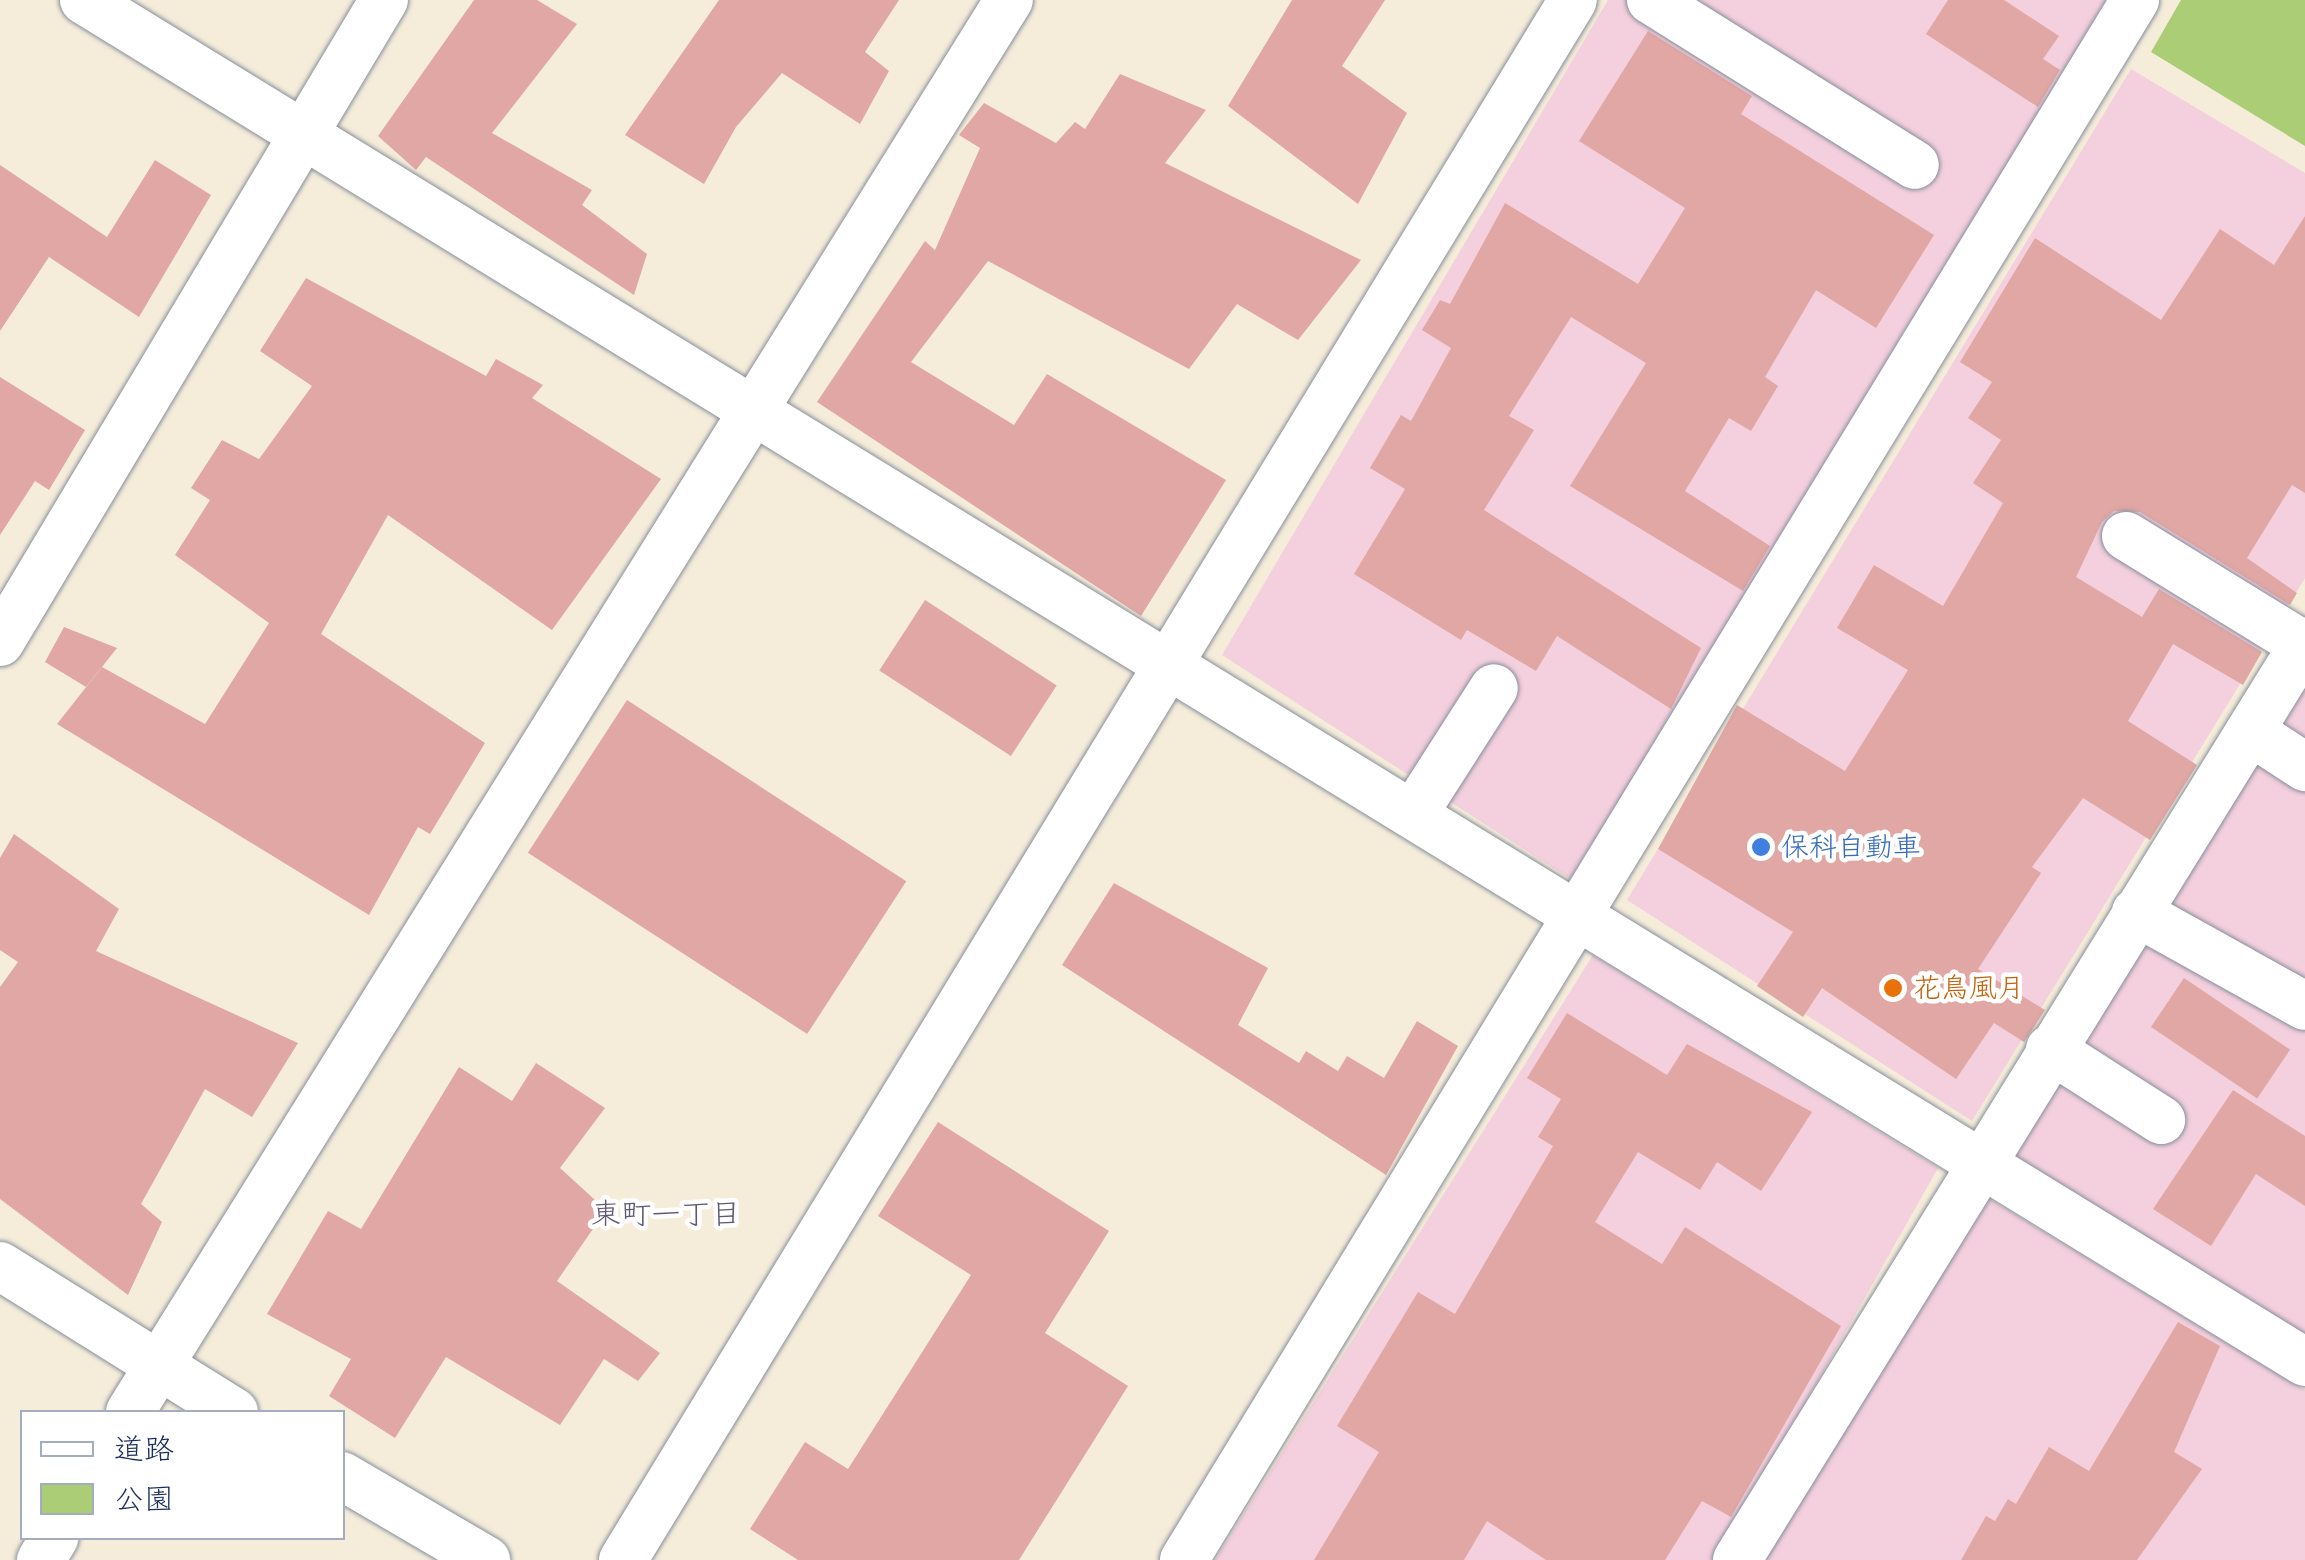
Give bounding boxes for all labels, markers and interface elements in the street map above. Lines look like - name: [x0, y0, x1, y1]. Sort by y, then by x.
- place label: 保科自動車: [1781, 830, 1921, 864]
- marker: 保科自動車: [1750, 836, 1772, 858]
- place label: 花鳥風月: [1913, 971, 2025, 1005]
- marker: 花鳥風月: [1882, 977, 1904, 999]
- district label: 東町一丁目: [591, 1196, 741, 1232]
- legend: [20, 1410, 345, 1540]
- text: 道路: [114, 1422, 174, 1476]
- text: 公園: [114, 1472, 174, 1526]

